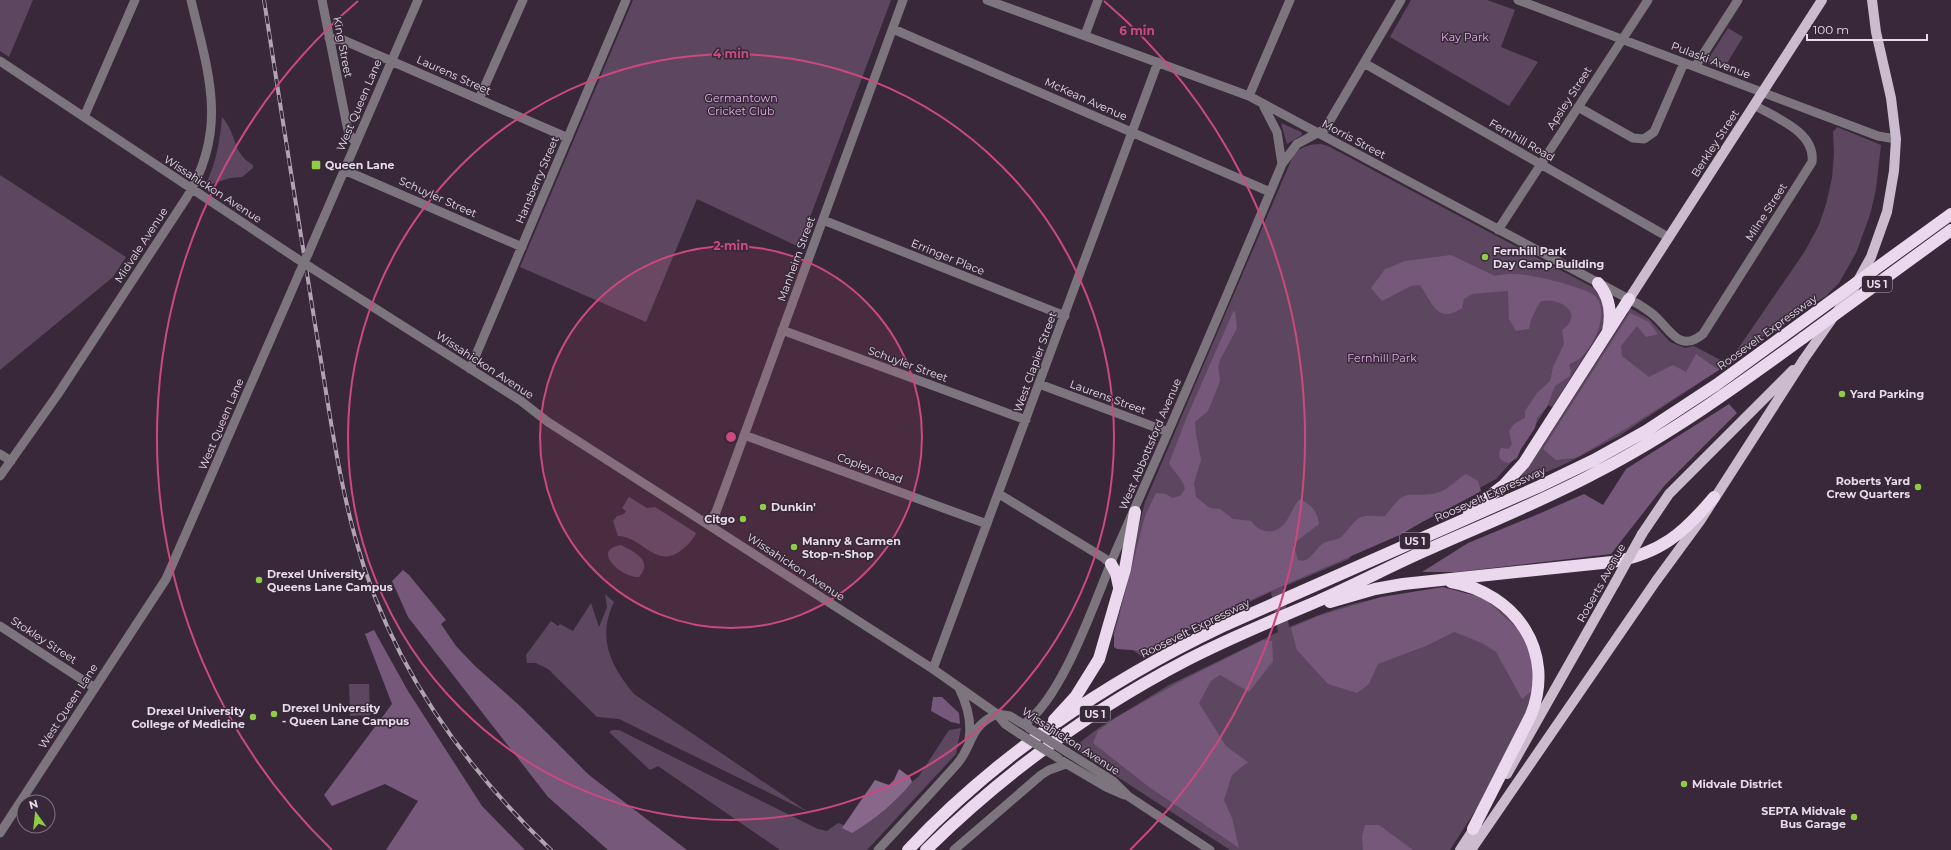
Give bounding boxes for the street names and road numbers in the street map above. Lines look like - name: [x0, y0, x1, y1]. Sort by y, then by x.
- street label: King Street: [330, 15, 356, 79]
- street label: Pulaski Avenue: [1669, 38, 1753, 82]
- street label: Laurens Street: [415, 52, 494, 98]
- street label: West Queen Lane: [333, 57, 385, 153]
- street label: Apsley Street: [1543, 63, 1595, 132]
- street label: McKean Avenue: [1042, 74, 1130, 124]
- street label: Berkley Street: [1688, 106, 1742, 179]
- street label: Morris Street: [1320, 116, 1389, 162]
- street label: Fernhill Road: [1487, 116, 1557, 164]
- street label: Hansberry Street: [512, 134, 562, 226]
- street label: Wissahickon Avenue: [161, 152, 265, 226]
- street label: Schuyler Street: [397, 174, 480, 221]
- street label: Milne Street: [1742, 180, 1790, 244]
- street label: Midvale Avenue: [111, 204, 171, 285]
- street label: Manheim Street: [774, 214, 818, 303]
- street label: Erringer Place: [909, 236, 987, 278]
- road number: US 1: [1862, 276, 1892, 292]
- street label: Roosevelt Expressway: [1714, 291, 1820, 373]
- street label: West Clapier Street: [1010, 309, 1060, 414]
- street label: Wissahickon Avenue: [433, 328, 537, 402]
- street label: Schuyler Street: [866, 343, 950, 385]
- street label: West Queen Lane: [195, 376, 247, 472]
- street label: West Abbottsford Avenue: [1116, 376, 1184, 512]
- street label: Laurens Street: [1068, 377, 1149, 417]
- street label: Copley Road: [835, 450, 905, 486]
- street label: Roosevelt Expressway: [1432, 463, 1548, 525]
- street label: Wissahickon Avenue: [744, 530, 848, 604]
- road number: US 1: [1400, 533, 1430, 549]
- street label: Roberts Avenue: [1574, 541, 1629, 625]
- street label: Roosevelt Expressway: [1138, 595, 1252, 661]
- street label: Stokley Street: [8, 613, 80, 667]
- street label: West Queen Lane: [35, 661, 101, 751]
- street label: Wissahickon Avenue: [1019, 704, 1123, 778]
- road number: US 1: [1080, 706, 1110, 722]

